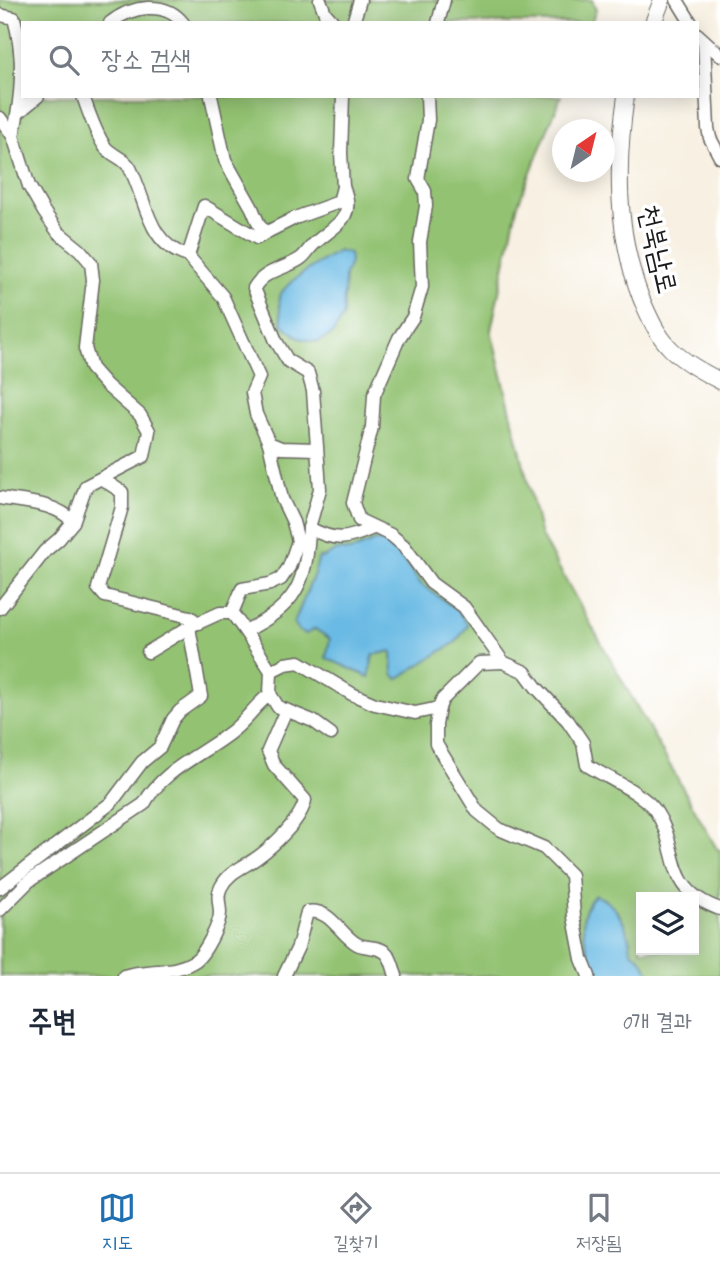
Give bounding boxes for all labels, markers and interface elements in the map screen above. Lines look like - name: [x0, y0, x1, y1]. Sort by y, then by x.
- search box: [21, 21, 699, 98]
- icon: search: [45, 41, 83, 79]
- text: 장소 검색: [101, 43, 191, 76]
- north arrow: [552, 119, 615, 182]
- street label: 천북남로: [631, 201, 686, 297]
- map controls: [636, 892, 699, 955]
- button: layers: [636, 892, 699, 955]
- text: 주변: [28, 1002, 76, 1040]
- text: 0개 결과: [621, 1007, 692, 1036]
- tab: 지도: [98, 1189, 136, 1256]
- tab: 길찾기: [333, 1189, 379, 1256]
- tab: 저장됨: [576, 1189, 622, 1256]

